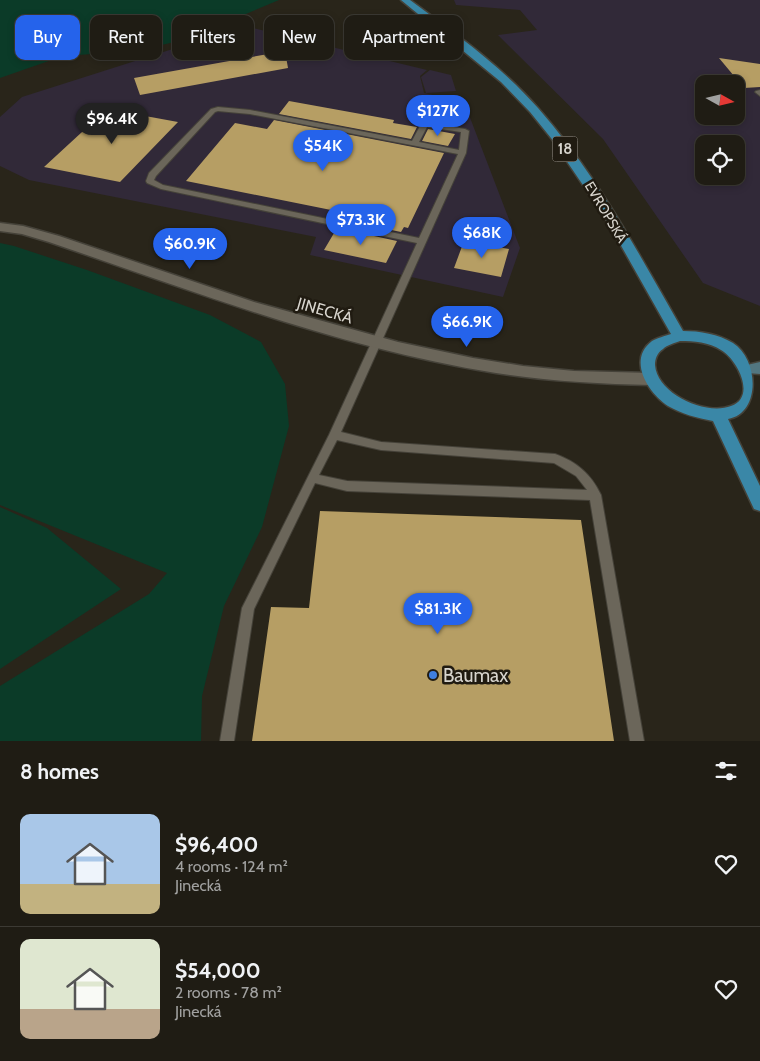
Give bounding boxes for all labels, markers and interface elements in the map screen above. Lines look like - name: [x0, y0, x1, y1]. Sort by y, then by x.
- chip: Buy: [15, 15, 80, 60]
- chip: Rent: [90, 15, 162, 60]
- chip: Filters: [172, 15, 254, 60]
- chip: New: [264, 15, 334, 60]
- chip: Apartment: [344, 15, 463, 60]
- north arrow: [695, 75, 745, 125]
- map controls: [695, 75, 745, 185]
- pin: $127K: [403, 94, 473, 137]
- text: $127K: [417, 101, 459, 120]
- pin: $96.4K: [71, 102, 153, 145]
- text: $96.4K: [87, 109, 137, 128]
- pin: $54K: [293, 130, 353, 172]
- button: locate: [695, 135, 745, 185]
- text: $54K: [304, 136, 342, 155]
- road number: 18: [552, 136, 578, 162]
- street label: EVROPSKÁ: [581, 178, 631, 246]
- pin: $73.3K: [320, 204, 402, 246]
- text: $73.3K: [337, 210, 385, 229]
- pin: $68K: [452, 216, 512, 259]
- text: $68K: [463, 223, 501, 242]
- pin: $60.9K: [149, 228, 231, 270]
- text: $60.9K: [164, 234, 216, 253]
- street label: JINECKÁ: [294, 293, 355, 327]
- pin: $66.9K: [426, 306, 508, 348]
- text: $66.9K: [442, 312, 492, 331]
- pin: $81.3K: [397, 592, 479, 635]
- text: $81.3K: [414, 599, 462, 618]
- place label: Baumax: [443, 664, 508, 687]
- marker: Baumax: [427, 669, 439, 681]
- icon: filters: [712, 757, 740, 785]
- text: 8 homes: [20, 759, 99, 784]
- text: $96,400: [175, 832, 258, 857]
- icon: home: [60, 834, 120, 894]
- icon: heart: [712, 850, 740, 878]
- text: 4 rooms · 124 m²: [175, 857, 288, 876]
- text: Jinecká: [175, 876, 222, 895]
- text: $54,000: [175, 958, 261, 983]
- icon: home: [60, 959, 120, 1019]
- icon: heart: [712, 975, 740, 1003]
- text: 2 rooms · 78 m²: [175, 983, 282, 1002]
- text: Jinecká: [175, 1002, 222, 1021]

